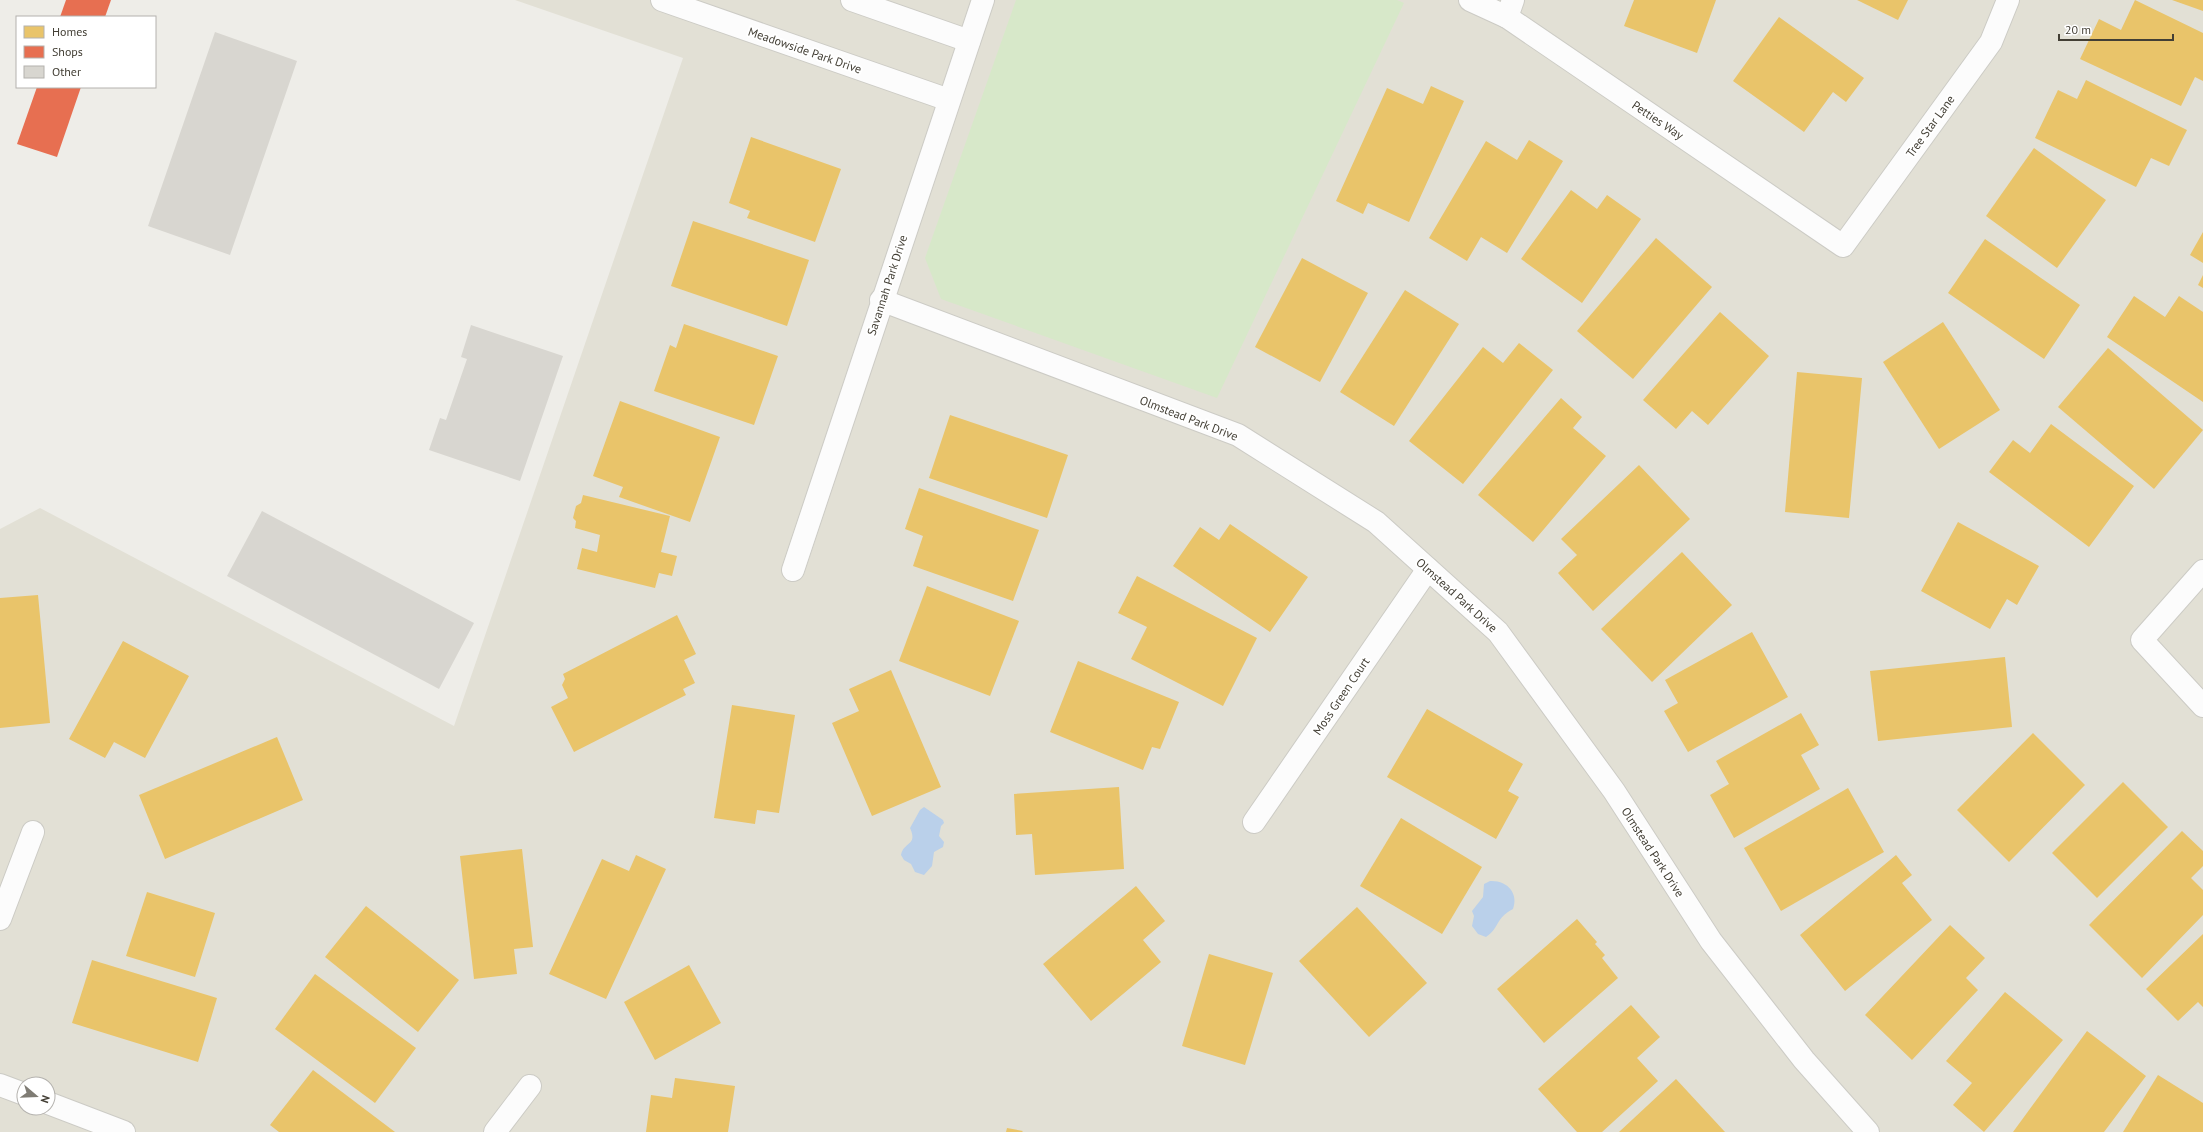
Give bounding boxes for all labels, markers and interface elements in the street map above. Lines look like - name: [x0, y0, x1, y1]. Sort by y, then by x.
- legend: [16, 16, 156, 88]
- scale bar: [2059, 16, 2173, 42]
- text: 20 m: [2065, 22, 2091, 37]
- text: Homes: [52, 24, 87, 39]
- street label: Meadowside Park Drive: [746, 24, 864, 76]
- text: Shops: [52, 44, 83, 59]
- text: Other: [52, 64, 81, 79]
- street label: Tree Star Lane: [1902, 92, 1958, 160]
- street label: Petties Way: [1629, 97, 1687, 143]
- street label: Savannah Park Drive: [864, 233, 910, 337]
- street label: Olmstead Park Drive: [1138, 392, 1240, 444]
- street label: Olmstead Park Drive: [1413, 555, 1501, 635]
- street label: Moss Green Court: [1310, 654, 1372, 738]
- street label: Olmstead Park Drive: [1618, 804, 1688, 900]
- north arrow: [16, 1076, 56, 1116]
- text: N: [38, 1094, 53, 1105]

